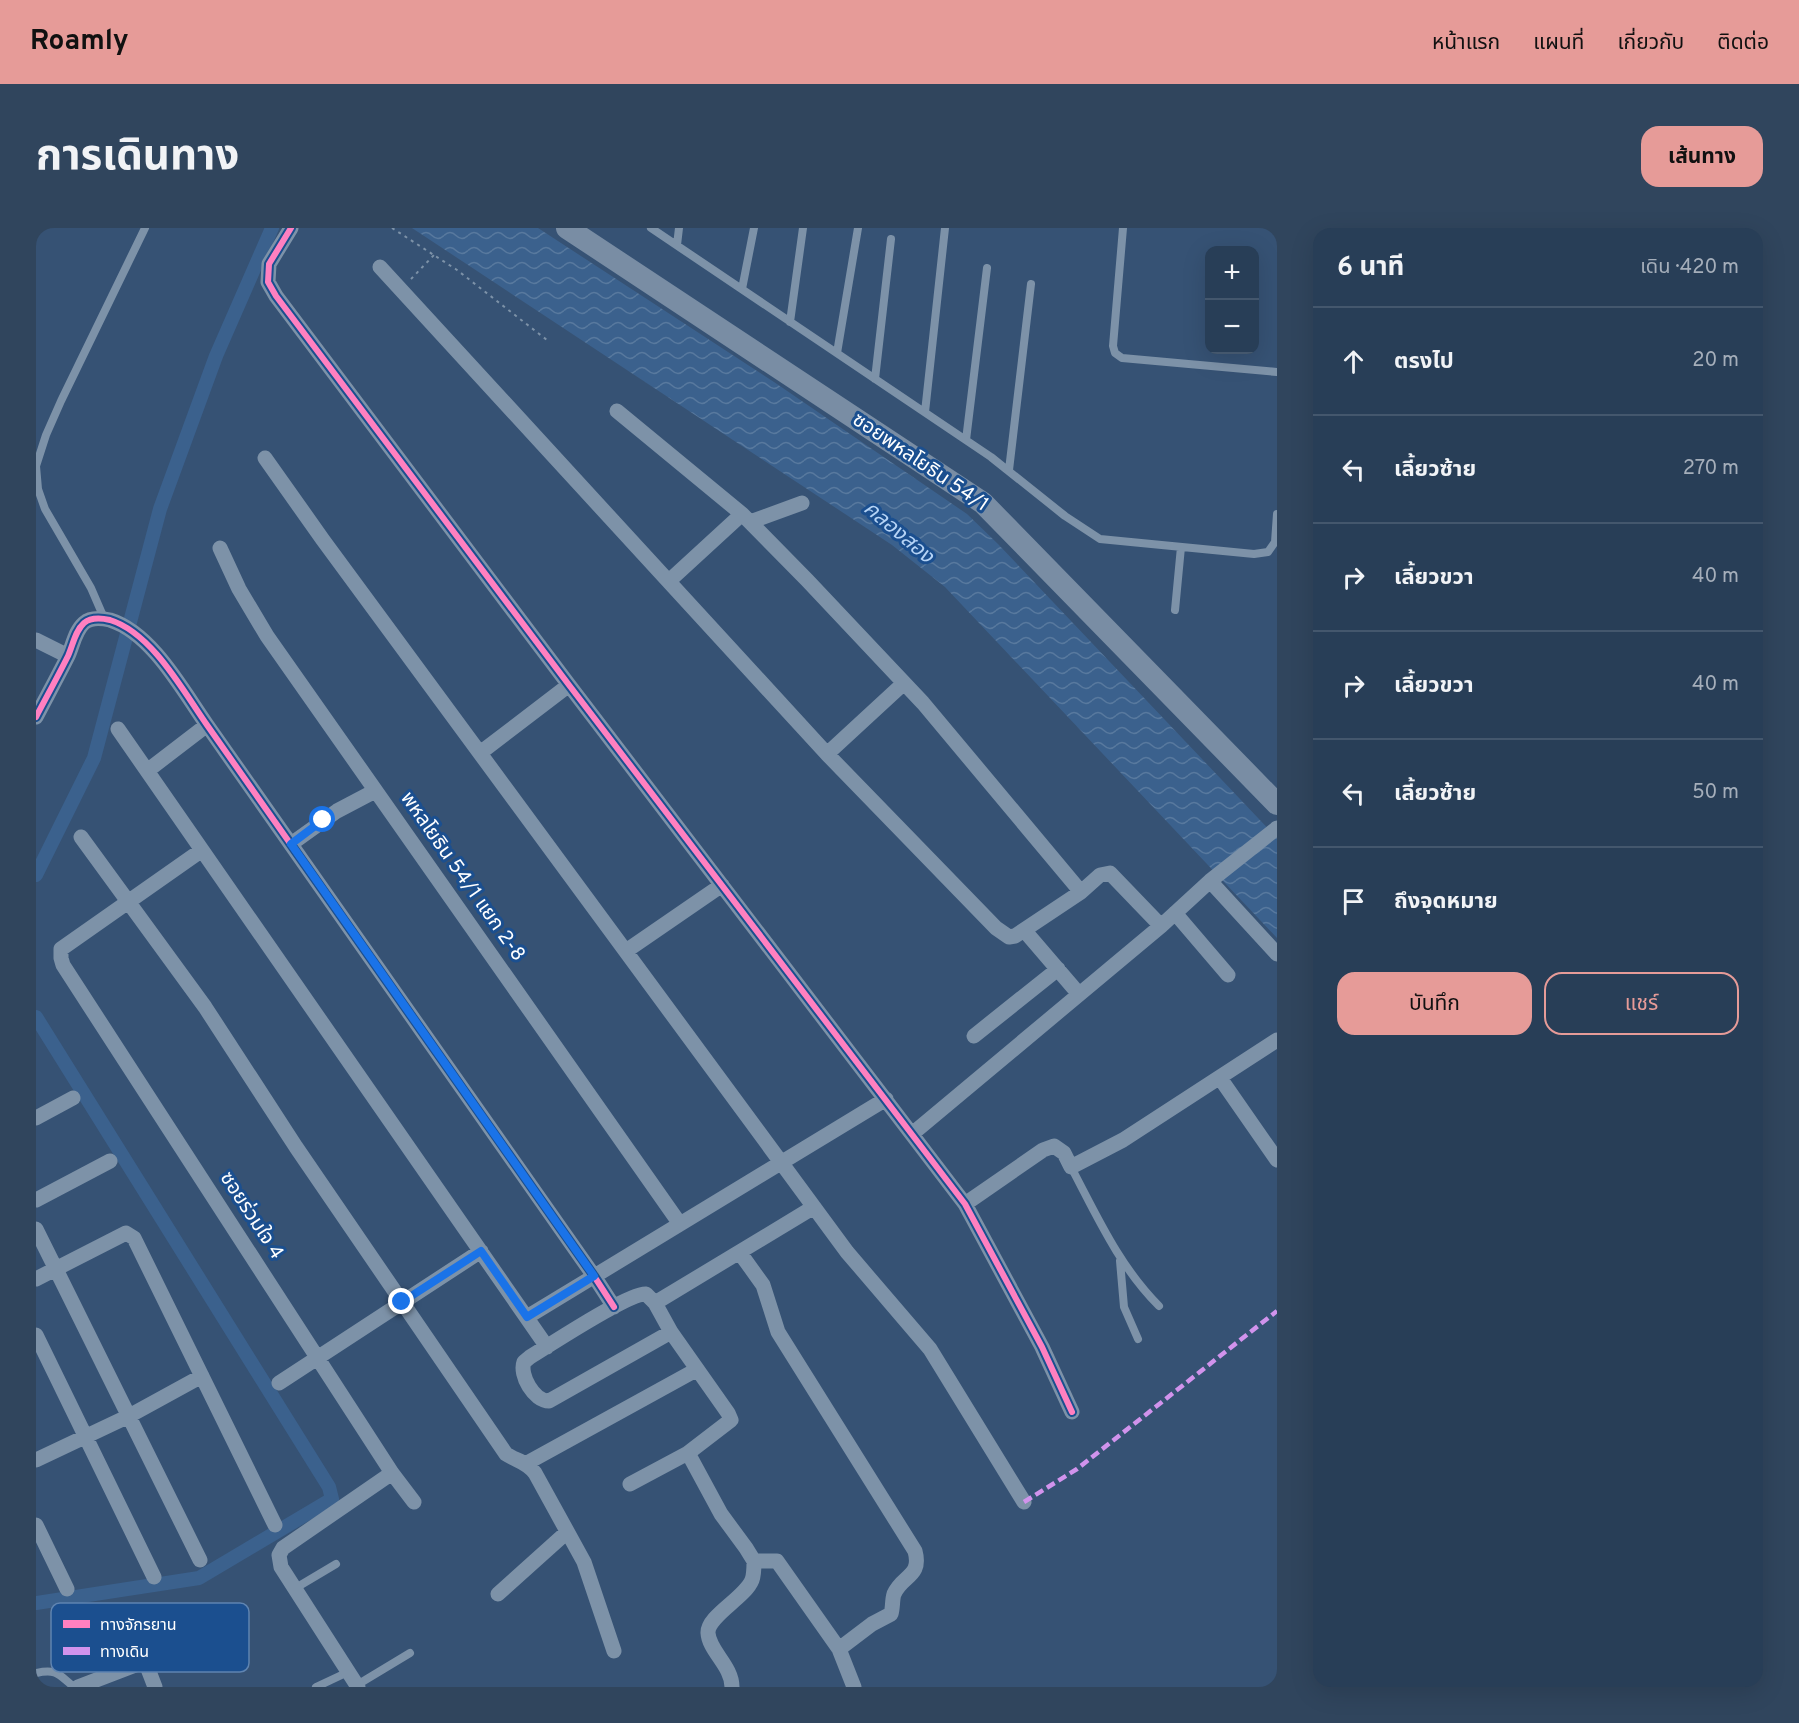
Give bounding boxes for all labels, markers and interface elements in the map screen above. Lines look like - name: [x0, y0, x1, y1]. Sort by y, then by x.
- text: Roamly: [30, 24, 129, 60]
- text: หน้าแรก: [1432, 30, 1500, 57]
- text: แผนที่: [1533, 30, 1584, 57]
- text: เกี่ยวกับ: [1617, 30, 1684, 57]
- text: ติดต่อ: [1717, 30, 1769, 57]
- button: เส้นทาง: [1641, 126, 1763, 187]
- text: การเดินทาง: [36, 132, 239, 185]
- map controls: [1205, 246, 1259, 354]
- button: +: [1205, 246, 1259, 300]
- text: 6 นาที: [1337, 252, 1404, 285]
- text: เดิน · 420 m: [1640, 255, 1739, 281]
- button: −: [1205, 300, 1259, 354]
- icon: ahead: [1337, 345, 1370, 378]
- text: 20 m: [1692, 348, 1739, 374]
- text: ตรงไป: [1394, 349, 1454, 376]
- street label: ซอยพหลโยธิน 54/1: [847, 408, 993, 518]
- icon: left: [1337, 453, 1370, 486]
- text: 270 m: [1683, 456, 1739, 482]
- text: เลี้ยวซ้าย: [1394, 457, 1476, 484]
- water label: คลองสอง: [857, 496, 940, 571]
- icon: right: [1337, 561, 1370, 594]
- text: 40 m: [1692, 564, 1739, 590]
- text: เลี้ยวขวา: [1394, 565, 1474, 592]
- icon: right: [1337, 669, 1370, 702]
- text: 40 m: [1692, 672, 1739, 698]
- text: เลี้ยวขวา: [1394, 673, 1474, 700]
- icon: left: [1337, 777, 1370, 810]
- text: 50 m: [1692, 780, 1739, 806]
- text: เลี้ยวซ้าย: [1394, 781, 1476, 808]
- street label: พหลโยธิน 54/1 แยก 2-8: [394, 787, 530, 967]
- route start: [309, 806, 335, 832]
- icon: arrive: [1337, 885, 1370, 918]
- text: ถึงจุดหมาย: [1394, 889, 1498, 916]
- button: บันทึก: [1337, 972, 1532, 1035]
- button: แชร์: [1544, 972, 1739, 1035]
- street label: ซอยร่วมใจ 4: [213, 1167, 289, 1265]
- route end: [388, 1288, 414, 1314]
- legend: [51, 1603, 249, 1672]
- text: ทางจักรยาน: [100, 1616, 177, 1636]
- text: ทางเดิน: [100, 1643, 149, 1663]

